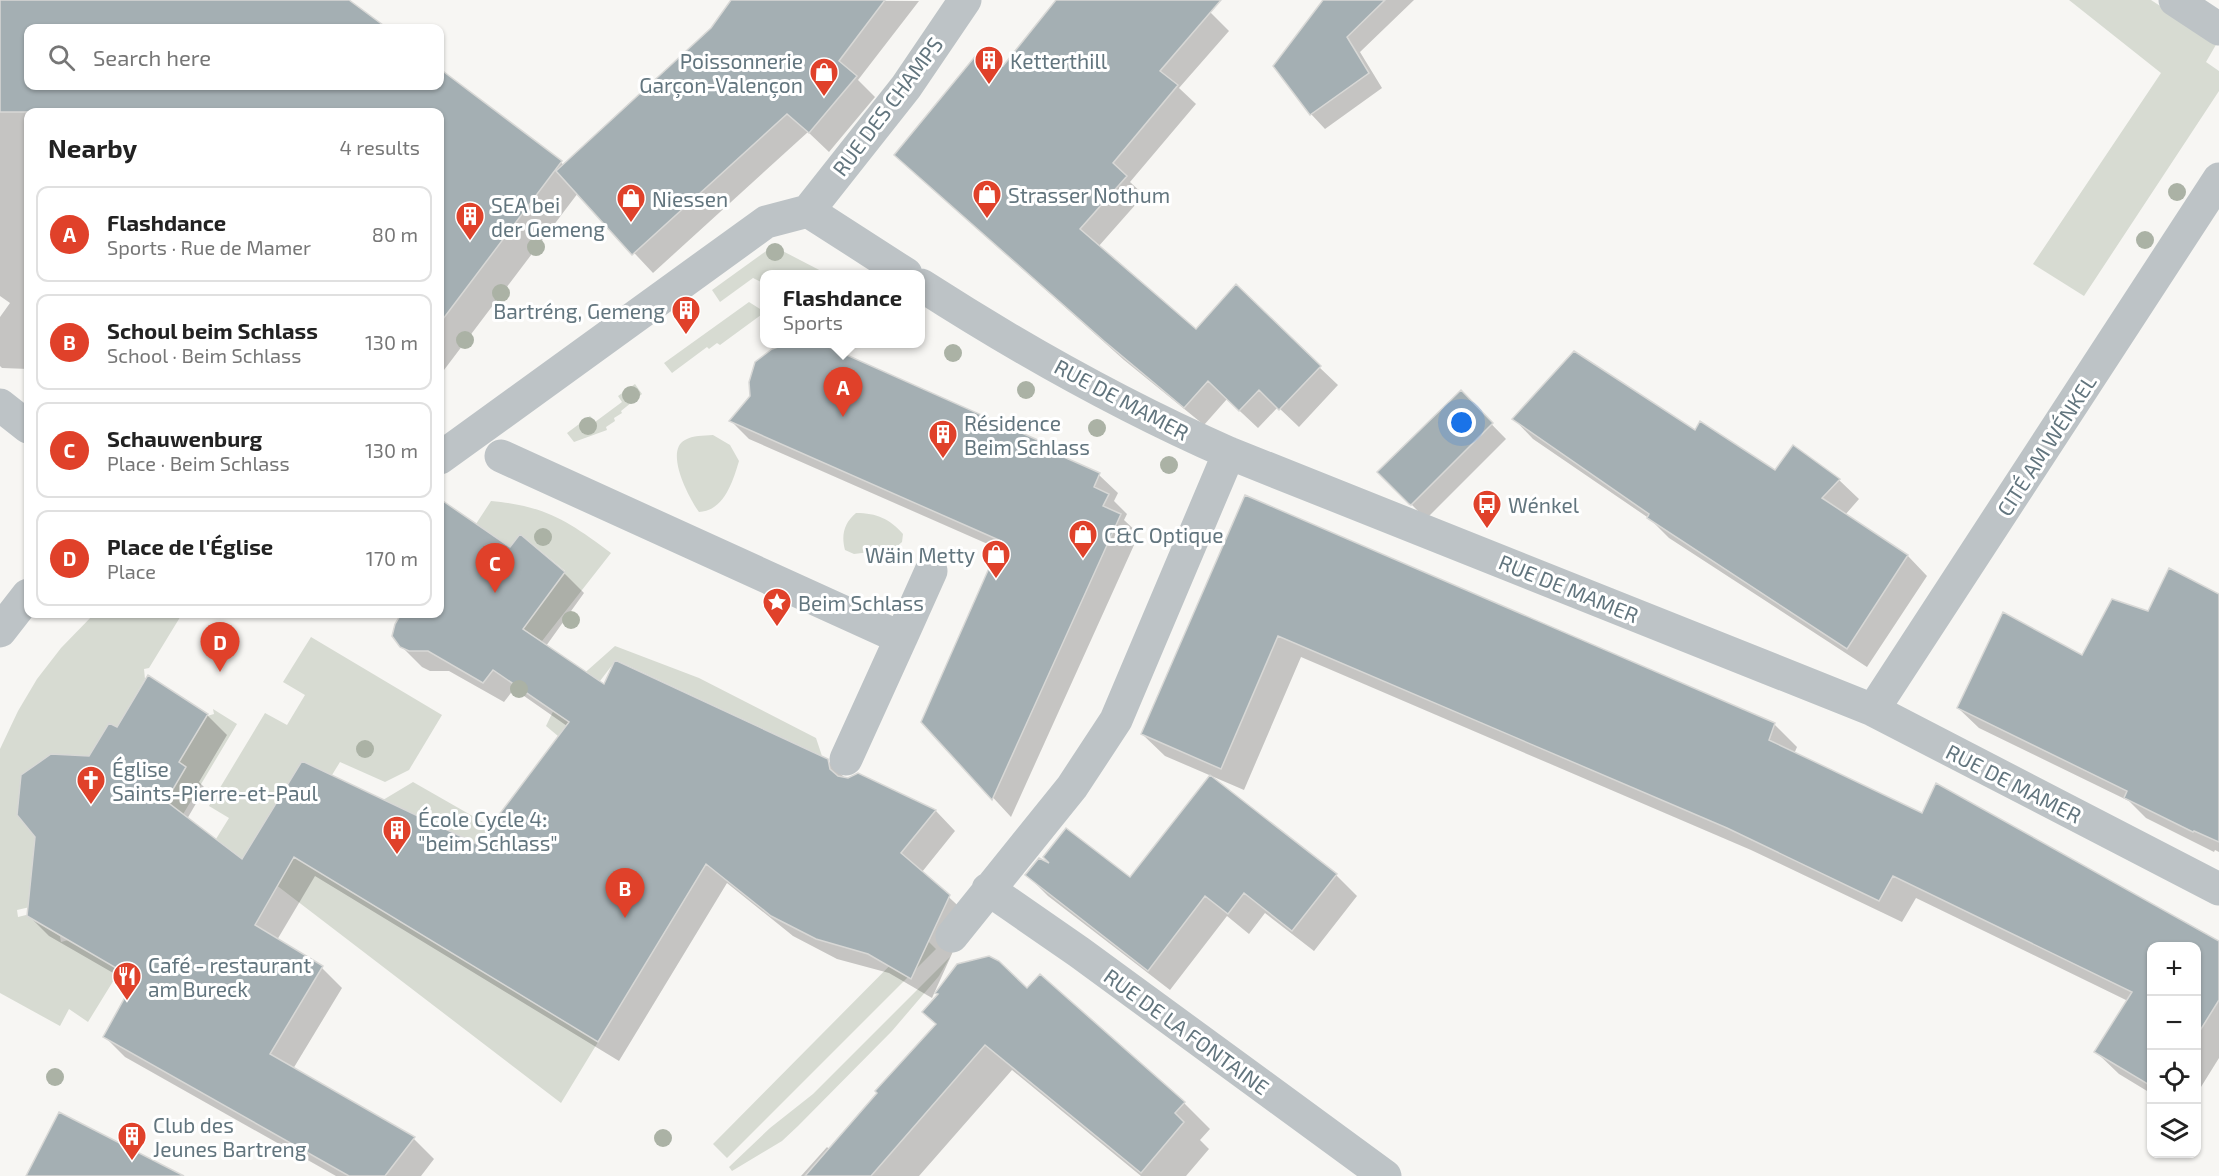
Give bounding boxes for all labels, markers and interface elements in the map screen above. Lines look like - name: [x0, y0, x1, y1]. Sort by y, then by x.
- search box: [24, 24, 444, 90]
- street label: RUE DES CHAMPS: [827, 32, 947, 180]
- icon: search: [45, 41, 78, 74]
- text: Search here: [93, 44, 211, 70]
- building icon: Ketterthill: [973, 44, 1005, 86]
- place label: Poissonnerie Garçon-Valençon: [639, 48, 803, 99]
- place label: Ketterthill: [1010, 48, 1108, 73]
- shop icon: Poissonnerie Garçon-Valençon: [808, 56, 840, 98]
- text: Nearby: [48, 132, 137, 163]
- text: 4 results: [340, 135, 420, 159]
- shop icon: Strasser Nothum: [971, 178, 1003, 220]
- shop icon: Niessen: [615, 182, 647, 224]
- place label: Strasser Nothum: [1008, 182, 1170, 207]
- place label: Niessen: [652, 186, 728, 211]
- place label: SEA bei der Gemeng: [491, 192, 605, 241]
- building icon: SEA bei der Gemeng: [454, 200, 486, 242]
- text: Flashdance: [107, 209, 226, 235]
- text: A: [63, 222, 76, 246]
- text: 80 m: [372, 222, 418, 246]
- text: Sports · Rue de Mamer: [107, 235, 311, 259]
- popup: [760, 270, 925, 348]
- text: Flashdance: [783, 284, 902, 310]
- building icon: Bartréng, Gemeng: [670, 294, 702, 336]
- place label: Bartréng, Gemeng: [493, 298, 665, 323]
- text: Sports: [783, 310, 843, 334]
- text: Schoul beim Schlass: [107, 317, 318, 343]
- text: B: [63, 330, 76, 354]
- text: 130 m: [365, 330, 418, 354]
- text: School · Beim Schlass: [107, 343, 301, 367]
- street label: RUE DE MAMER: [1051, 353, 1193, 445]
- pin: A: [824, 368, 862, 417]
- street label: CITÉ AM WÉNKEL: [1991, 370, 2101, 520]
- your location: [1447, 408, 1476, 437]
- place label: Résidence Beim Schlass: [964, 410, 1090, 459]
- building icon: Résidence Beim Schlass: [927, 418, 959, 460]
- text: Schauwenburg: [107, 425, 262, 451]
- text: C: [64, 438, 75, 462]
- text: 130 m: [365, 438, 418, 462]
- text: Place · Beim Schlass: [107, 451, 290, 475]
- bus stop icon: Wénkel: [1471, 488, 1503, 530]
- place label: Wénkel: [1508, 492, 1580, 517]
- shop icon: C&C Optique: [1067, 518, 1099, 560]
- place label: C&C Optique: [1104, 522, 1223, 547]
- text: Place de l'Église: [107, 533, 273, 559]
- shop icon: Wäin Metty: [980, 538, 1012, 580]
- place label: Wäin Metty: [865, 542, 975, 567]
- pin: C: [476, 544, 514, 593]
- text: D: [63, 546, 76, 570]
- text: 170 m: [366, 546, 418, 570]
- street label: RUE DE MAMER: [1496, 549, 1643, 627]
- text: Place: [107, 559, 156, 583]
- place icon: Beim Schlass: [761, 586, 793, 628]
- place label: Beim Schlass: [798, 590, 924, 615]
- pin: D: [200, 622, 240, 672]
- street label: RUE DE MAMER: [1942, 738, 2086, 828]
- place label: Église Saints-Pierre-et-Paul: [112, 756, 318, 805]
- church icon: Église Saints-Pierre-et-Paul: [75, 764, 107, 806]
- place label: École Cycle 4: "beim Schlass": [418, 806, 558, 855]
- building icon: École Cycle 4: "beim Schlass": [381, 814, 413, 856]
- pin: B: [606, 868, 644, 918]
- map controls: [2147, 942, 2201, 1158]
- button: +: [2147, 942, 2201, 996]
- place label: Café - restaurant am Bureck: [148, 952, 311, 1001]
- restaurant icon: Café - restaurant am Bureck: [111, 960, 143, 1002]
- street label: RUE DE LA FONTAINE: [1100, 963, 1274, 1099]
- button: −: [2147, 996, 2201, 1050]
- button: locate: [2147, 1050, 2201, 1104]
- button: layers: [2147, 1104, 2201, 1158]
- place label: Club des Jeunes Bartreng: [153, 1112, 307, 1161]
- building icon: Club des Jeunes Bartreng: [116, 1120, 148, 1162]

